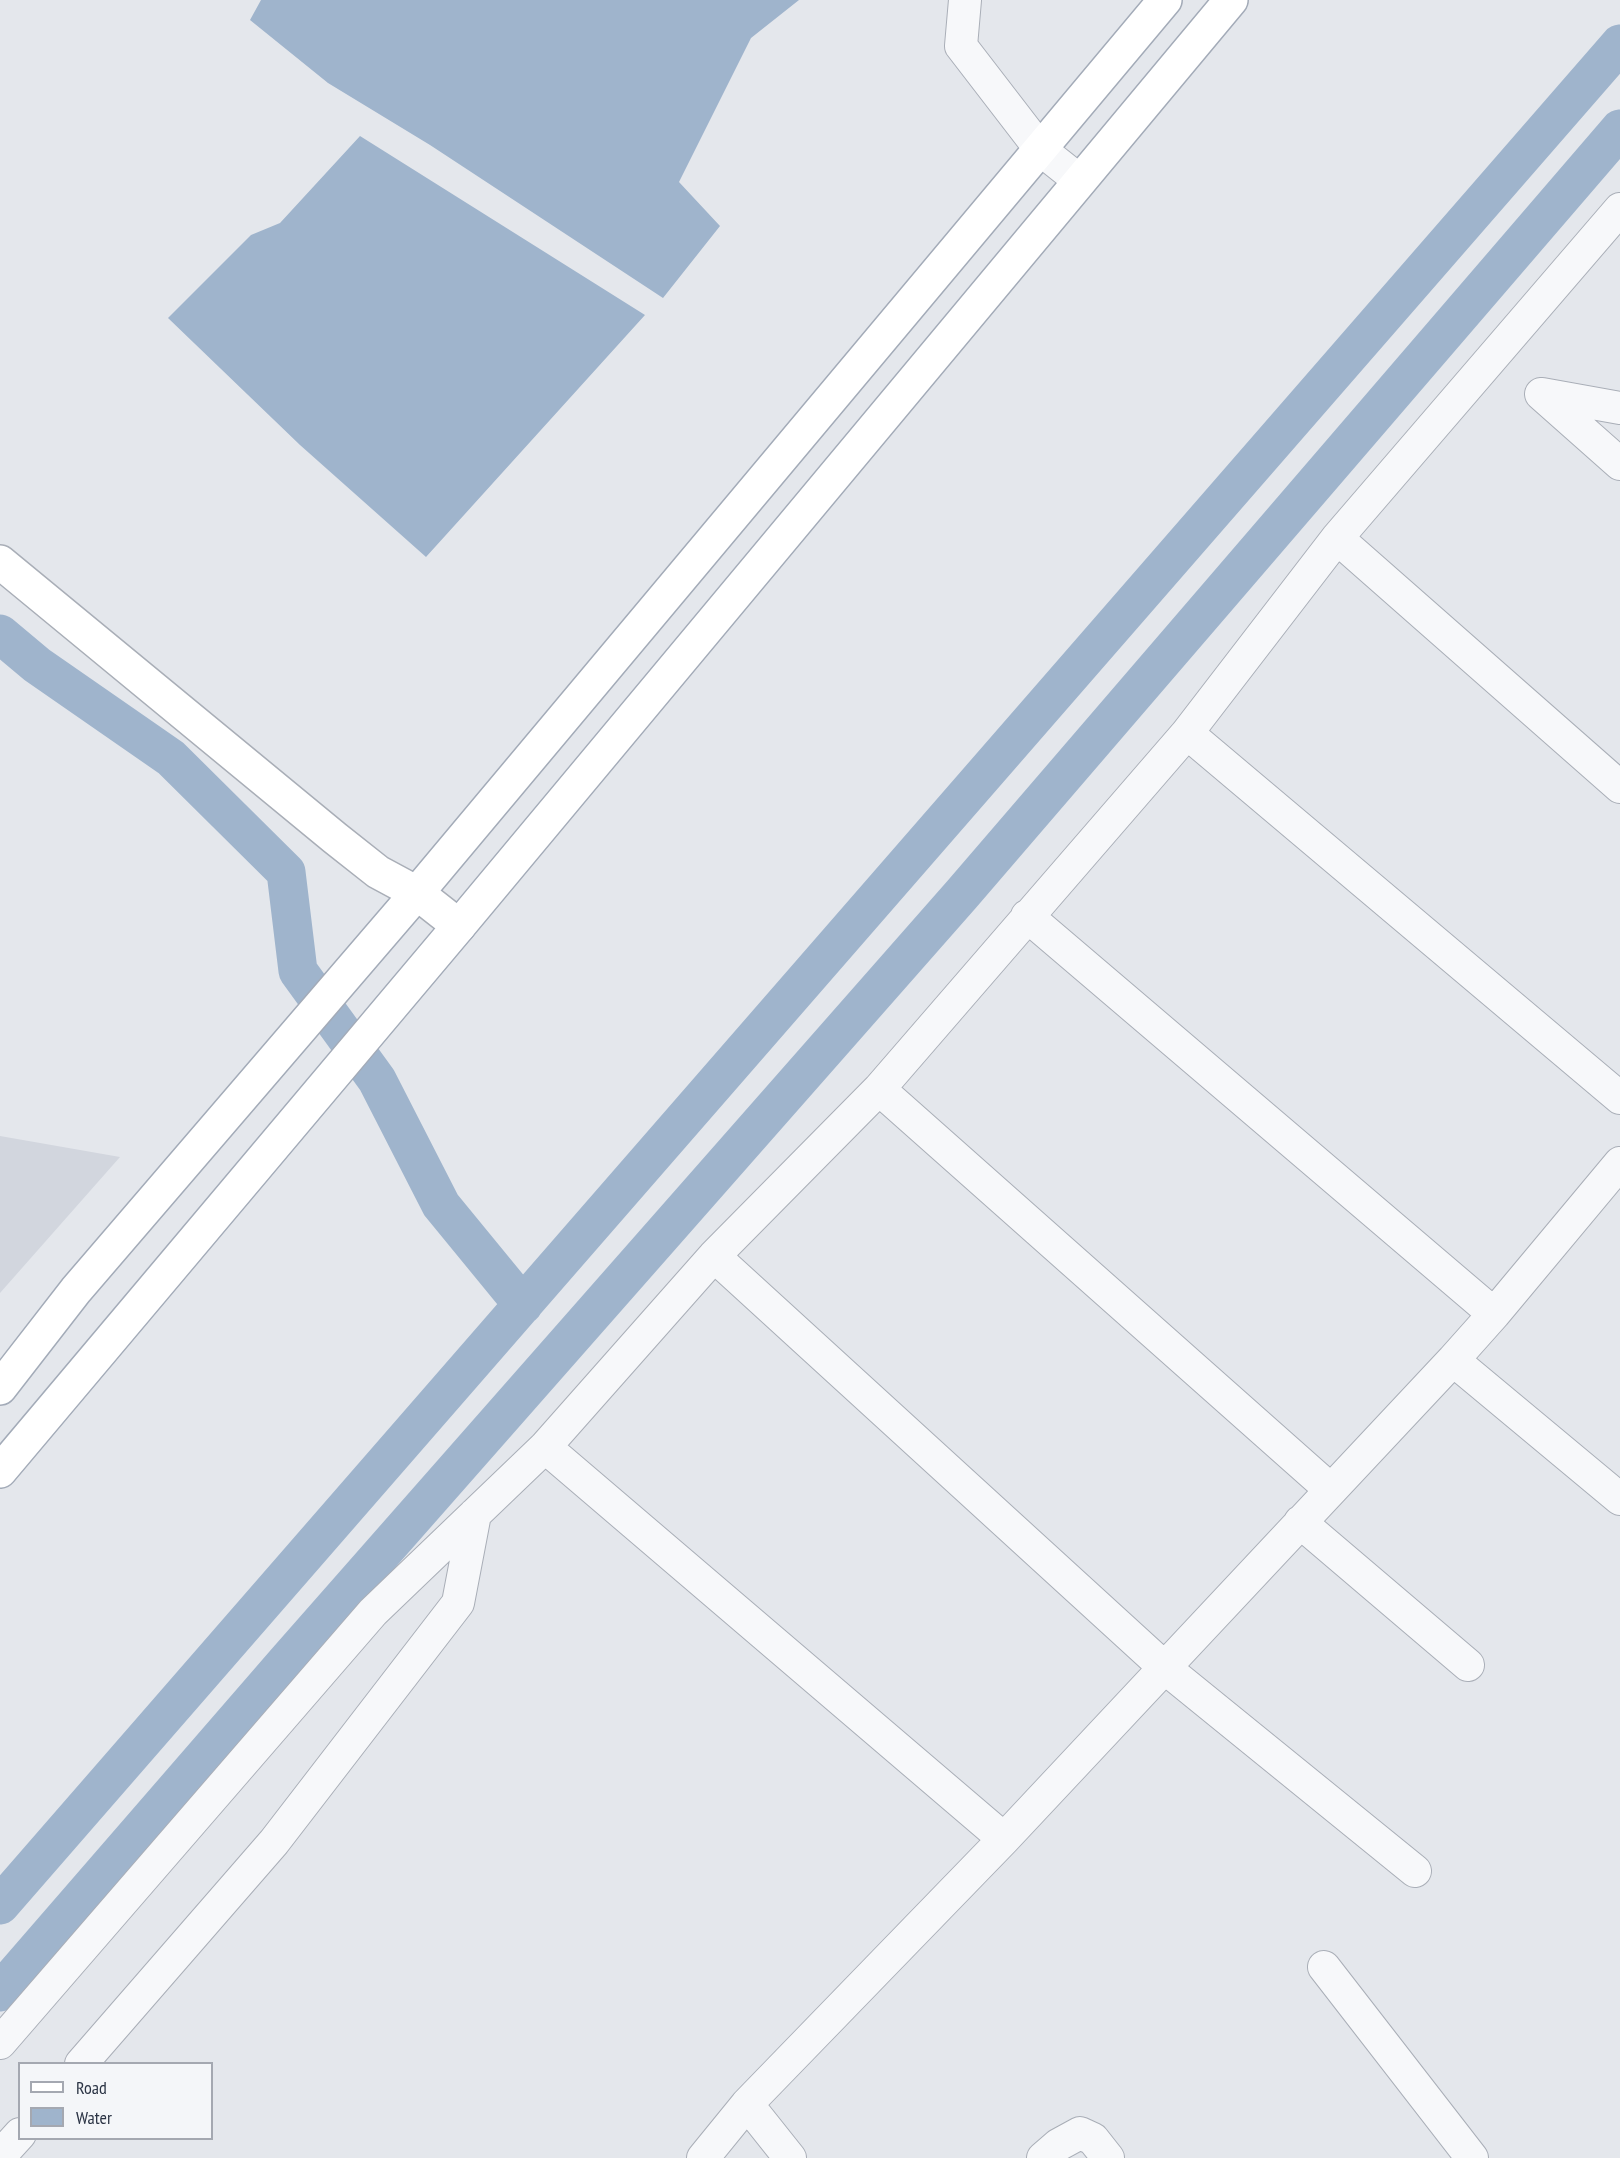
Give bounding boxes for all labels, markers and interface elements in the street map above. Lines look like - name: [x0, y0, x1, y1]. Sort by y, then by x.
- legend: [18, 2062, 213, 2140]
- text: Road: [76, 2076, 107, 2099]
- text: Water: [76, 2106, 112, 2129]

